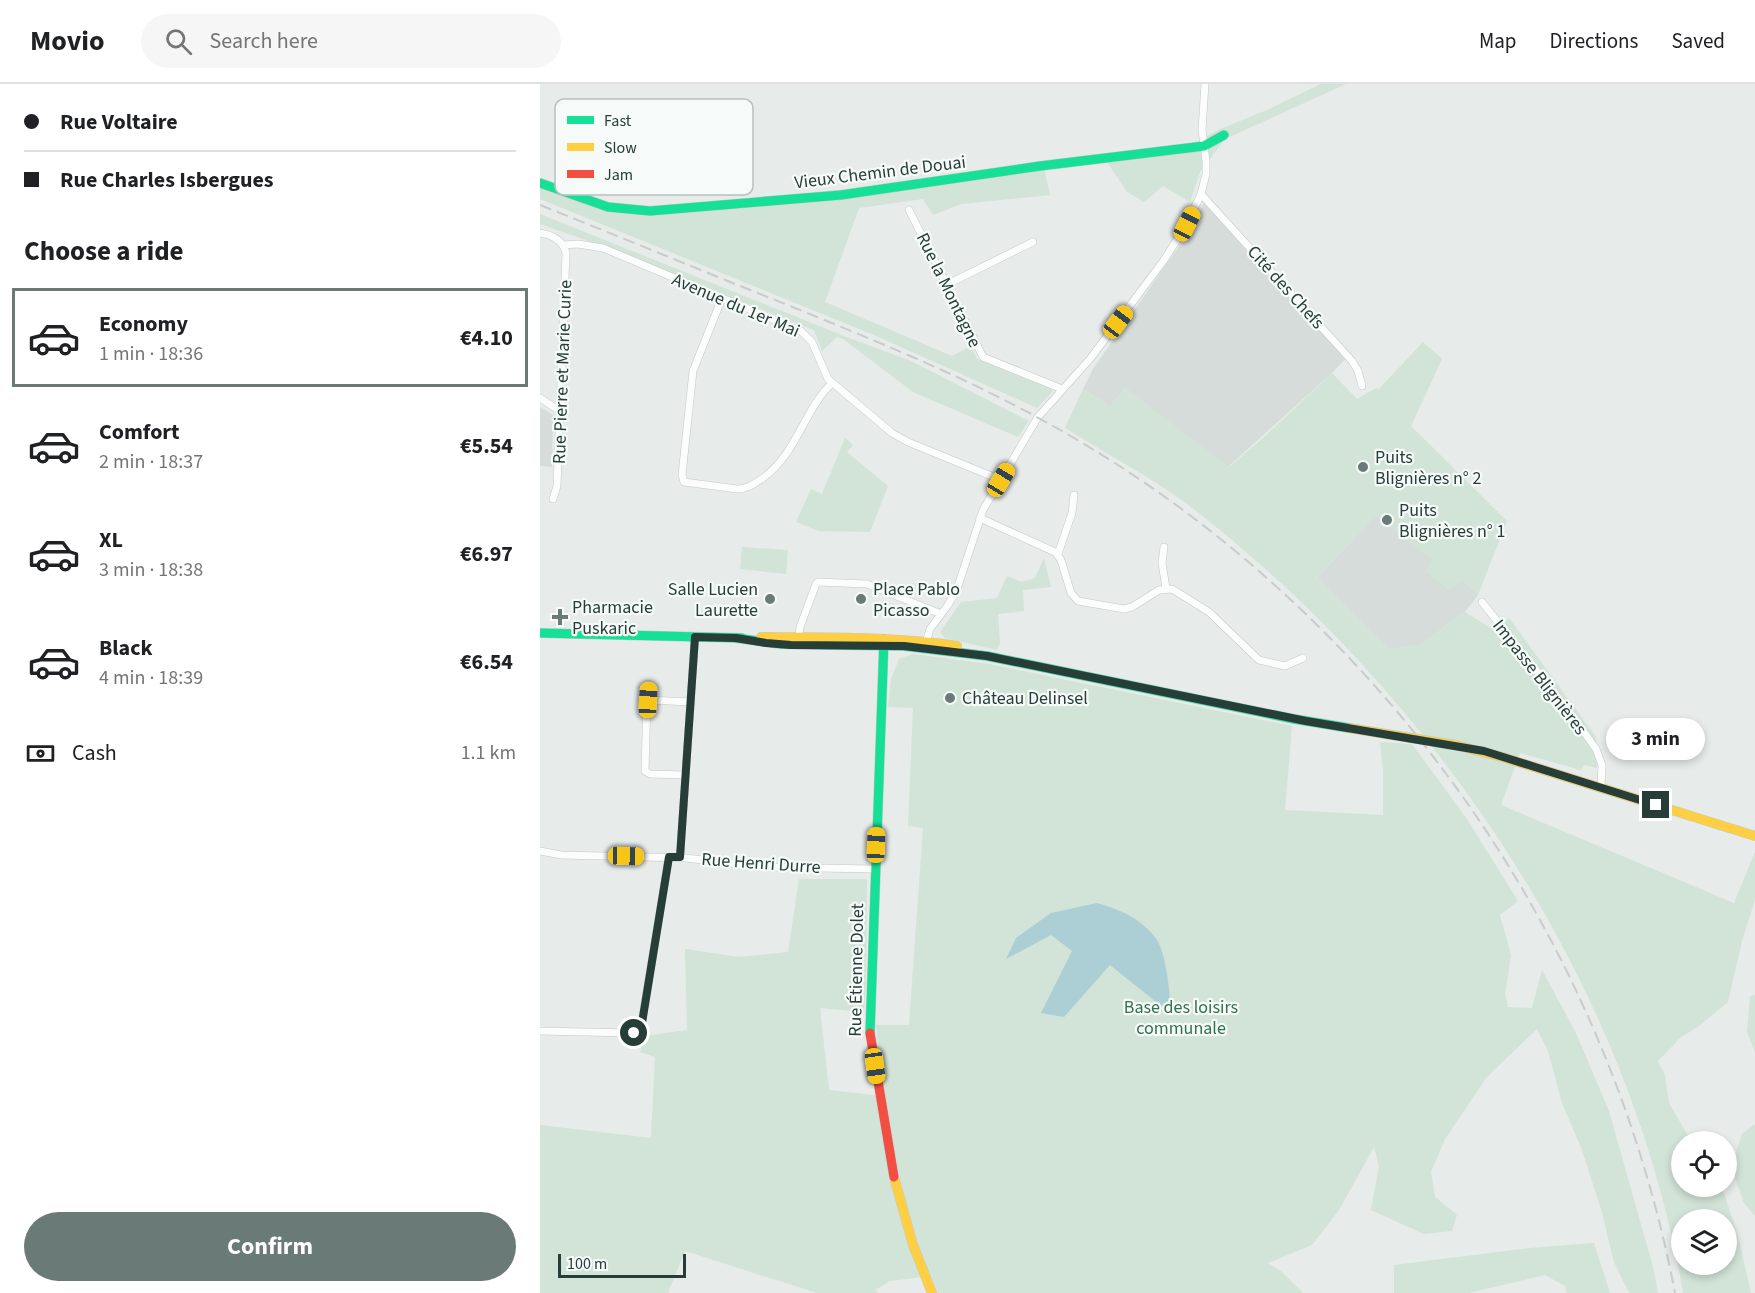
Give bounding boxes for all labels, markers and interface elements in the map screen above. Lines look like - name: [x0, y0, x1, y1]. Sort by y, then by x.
- search box: [141, 14, 561, 68]
- text: Movio: [30, 21, 105, 61]
- icon: search: [162, 25, 195, 58]
- text: Search here: [210, 25, 318, 57]
- text: Map: [1479, 26, 1517, 56]
- text: Directions: [1550, 26, 1638, 56]
- text: Saved: [1671, 26, 1725, 56]
- legend: [555, 99, 753, 195]
- text: Rue Voltaire: [60, 106, 178, 138]
- text: Fast: [604, 110, 632, 132]
- text: Slow: [604, 137, 637, 159]
- street label: Vieux Chemin de Douai: [793, 150, 967, 195]
- text: Rue Charles Isbergues: [60, 164, 274, 196]
- text: Jam: [604, 164, 633, 186]
- car: [1171, 204, 1203, 244]
- street label: Rue la Montagne: [910, 229, 987, 352]
- text: Choose a ride: [24, 232, 184, 271]
- street label: Cité des Chefs: [1241, 240, 1330, 335]
- street label: Avenue du 1er Mai: [668, 267, 804, 344]
- street label: Rue Pierre et Marie Curie: [547, 279, 578, 465]
- car: [1100, 302, 1136, 342]
- text: Economy: [99, 308, 188, 340]
- icon: car: [27, 311, 81, 365]
- text: €4.10: [460, 322, 513, 354]
- text: 1 min · 18:36: [99, 340, 203, 368]
- text: Comfort: [99, 416, 180, 448]
- icon: car: [27, 419, 81, 473]
- text: €5.54: [460, 430, 513, 462]
- place label: Puits Blignières n° 2: [1375, 445, 1481, 491]
- text: 2 min · 18:37: [99, 448, 203, 476]
- car: [984, 460, 1018, 500]
- marker: Puits Blignières n° 2: [1356, 460, 1370, 474]
- place label: Puits Blignières n° 1: [1399, 498, 1505, 544]
- marker: Puits Blignières n° 1: [1380, 513, 1394, 527]
- text: XL: [99, 524, 123, 556]
- icon: car: [27, 527, 81, 581]
- text: €6.97: [460, 538, 513, 570]
- text: 3 min · 18:38: [99, 556, 203, 584]
- place label: Salle Lucien Laurette: [668, 577, 758, 623]
- place label: Place Pablo Picasso: [873, 577, 960, 623]
- marker: Salle Lucien Laurette: [763, 592, 777, 606]
- marker: Place Pablo Picasso: [854, 592, 868, 606]
- place label: Pharmacie Puskaric: [572, 595, 653, 641]
- marker: Pharmacie Puskaric: [553, 610, 567, 624]
- street label: Impasse Blignières: [1487, 614, 1593, 740]
- text: Black: [99, 632, 153, 664]
- icon: car: [27, 635, 81, 689]
- text: €6.54: [460, 646, 513, 678]
- text: 4 min · 18:39: [99, 664, 203, 692]
- car: [638, 682, 658, 718]
- place label: Château Delinsel: [962, 686, 1088, 711]
- marker: Château Delinsel: [943, 691, 957, 705]
- callout: 3 min: [1606, 718, 1706, 760]
- text: 3 min: [1631, 725, 1680, 753]
- icon: cash: [24, 737, 57, 770]
- text: Cash: [72, 737, 117, 769]
- text: 1.1 km: [461, 739, 516, 767]
- route end: [1642, 791, 1669, 818]
- car: [866, 827, 886, 863]
- car: [608, 847, 644, 865]
- street label: Rue Henri Durre: [701, 847, 821, 880]
- street label: Rue Étienne Dolet: [843, 903, 870, 1037]
- park label: Base des loisirs communale: [1124, 995, 1238, 1041]
- route start: [620, 1019, 647, 1046]
- car: [864, 1047, 886, 1085]
- map controls: [1671, 1131, 1737, 1275]
- button: locate: [1671, 1131, 1737, 1197]
- button: layers: [1671, 1209, 1737, 1275]
- button: Confirm: [24, 1212, 516, 1281]
- scale bar: [558, 1251, 686, 1278]
- text: 100 m: [567, 1253, 607, 1275]

